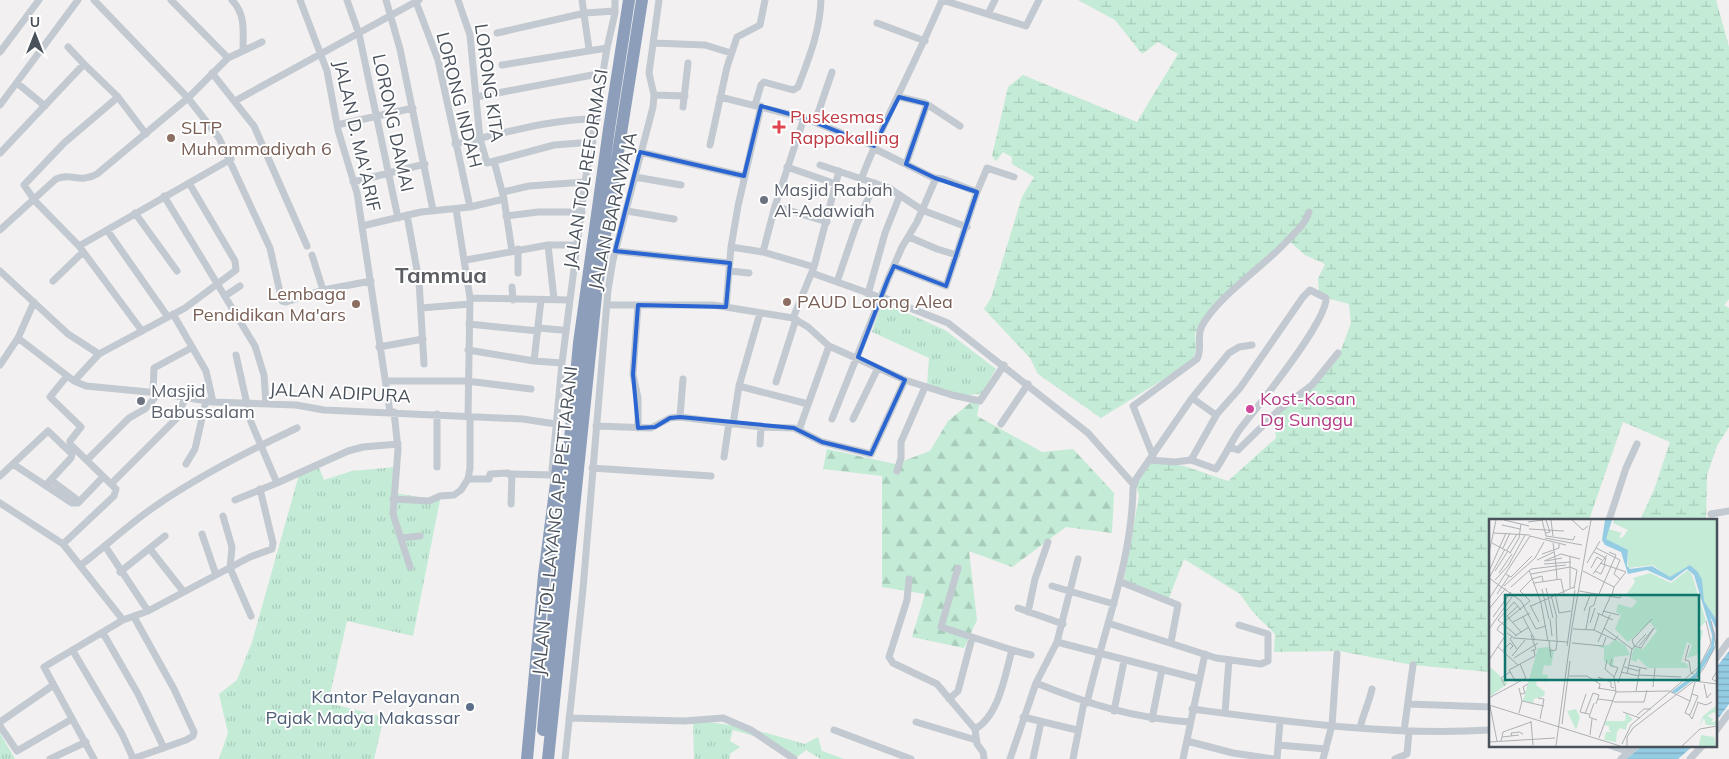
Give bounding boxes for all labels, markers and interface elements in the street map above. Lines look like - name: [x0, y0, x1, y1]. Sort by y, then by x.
- north arrow: [10, 10, 60, 60]
- text: U: [30, 13, 40, 31]
- street label: LORONG KITA: [470, 22, 509, 144]
- street label: LORONG INDAH: [432, 30, 487, 170]
- street label: LORONG DAMAI: [368, 52, 419, 194]
- street label: JALAN D. MA'ARIF: [329, 58, 386, 214]
- street label: JALAN TOL REFORMASI: [558, 67, 613, 271]
- place label: Puskesmas Rappokalling: [790, 105, 899, 149]
- place label: SLTP Muhammadiyah 6: [181, 116, 332, 160]
- marker: Puskesmas Rappokalling: [772, 120, 786, 134]
- street label: JALAN BARAWAJA: [583, 130, 642, 292]
- marker: SLTP Muhammadiyah 6: [165, 132, 177, 144]
- place label: Masjid Rabiah Al-Adawiah: [774, 178, 893, 222]
- marker: Masjid Rabiah Al-Adawiah: [758, 194, 770, 206]
- district label: Tammua: [395, 261, 487, 289]
- place label: Lembaga Pendidikan Ma'ars: [193, 282, 346, 326]
- place label: PAUD Lorong Alea: [797, 290, 953, 313]
- marker: PAUD Lorong Alea: [781, 296, 793, 308]
- marker: Lembaga Pendidikan Ma'ars: [350, 298, 362, 310]
- street label: JALAN TOL LAYANG A.P. PETTARANI: [527, 365, 582, 677]
- street label: JALAN ADIPURA: [269, 377, 411, 408]
- place label: Masjid Babussalam: [151, 379, 255, 423]
- place label: Kost-Kosan Dg Sunggu: [1260, 387, 1356, 431]
- marker: Masjid Babussalam: [135, 395, 147, 407]
- marker: Kost-Kosan Dg Sunggu: [1244, 403, 1256, 415]
- inset map: [1489, 519, 1716, 746]
- place label: Kantor Pelayanan Pajak Madya Makassar: [266, 685, 460, 729]
- marker: Kantor Pelayanan Pajak Madya Makassar: [464, 701, 476, 713]

